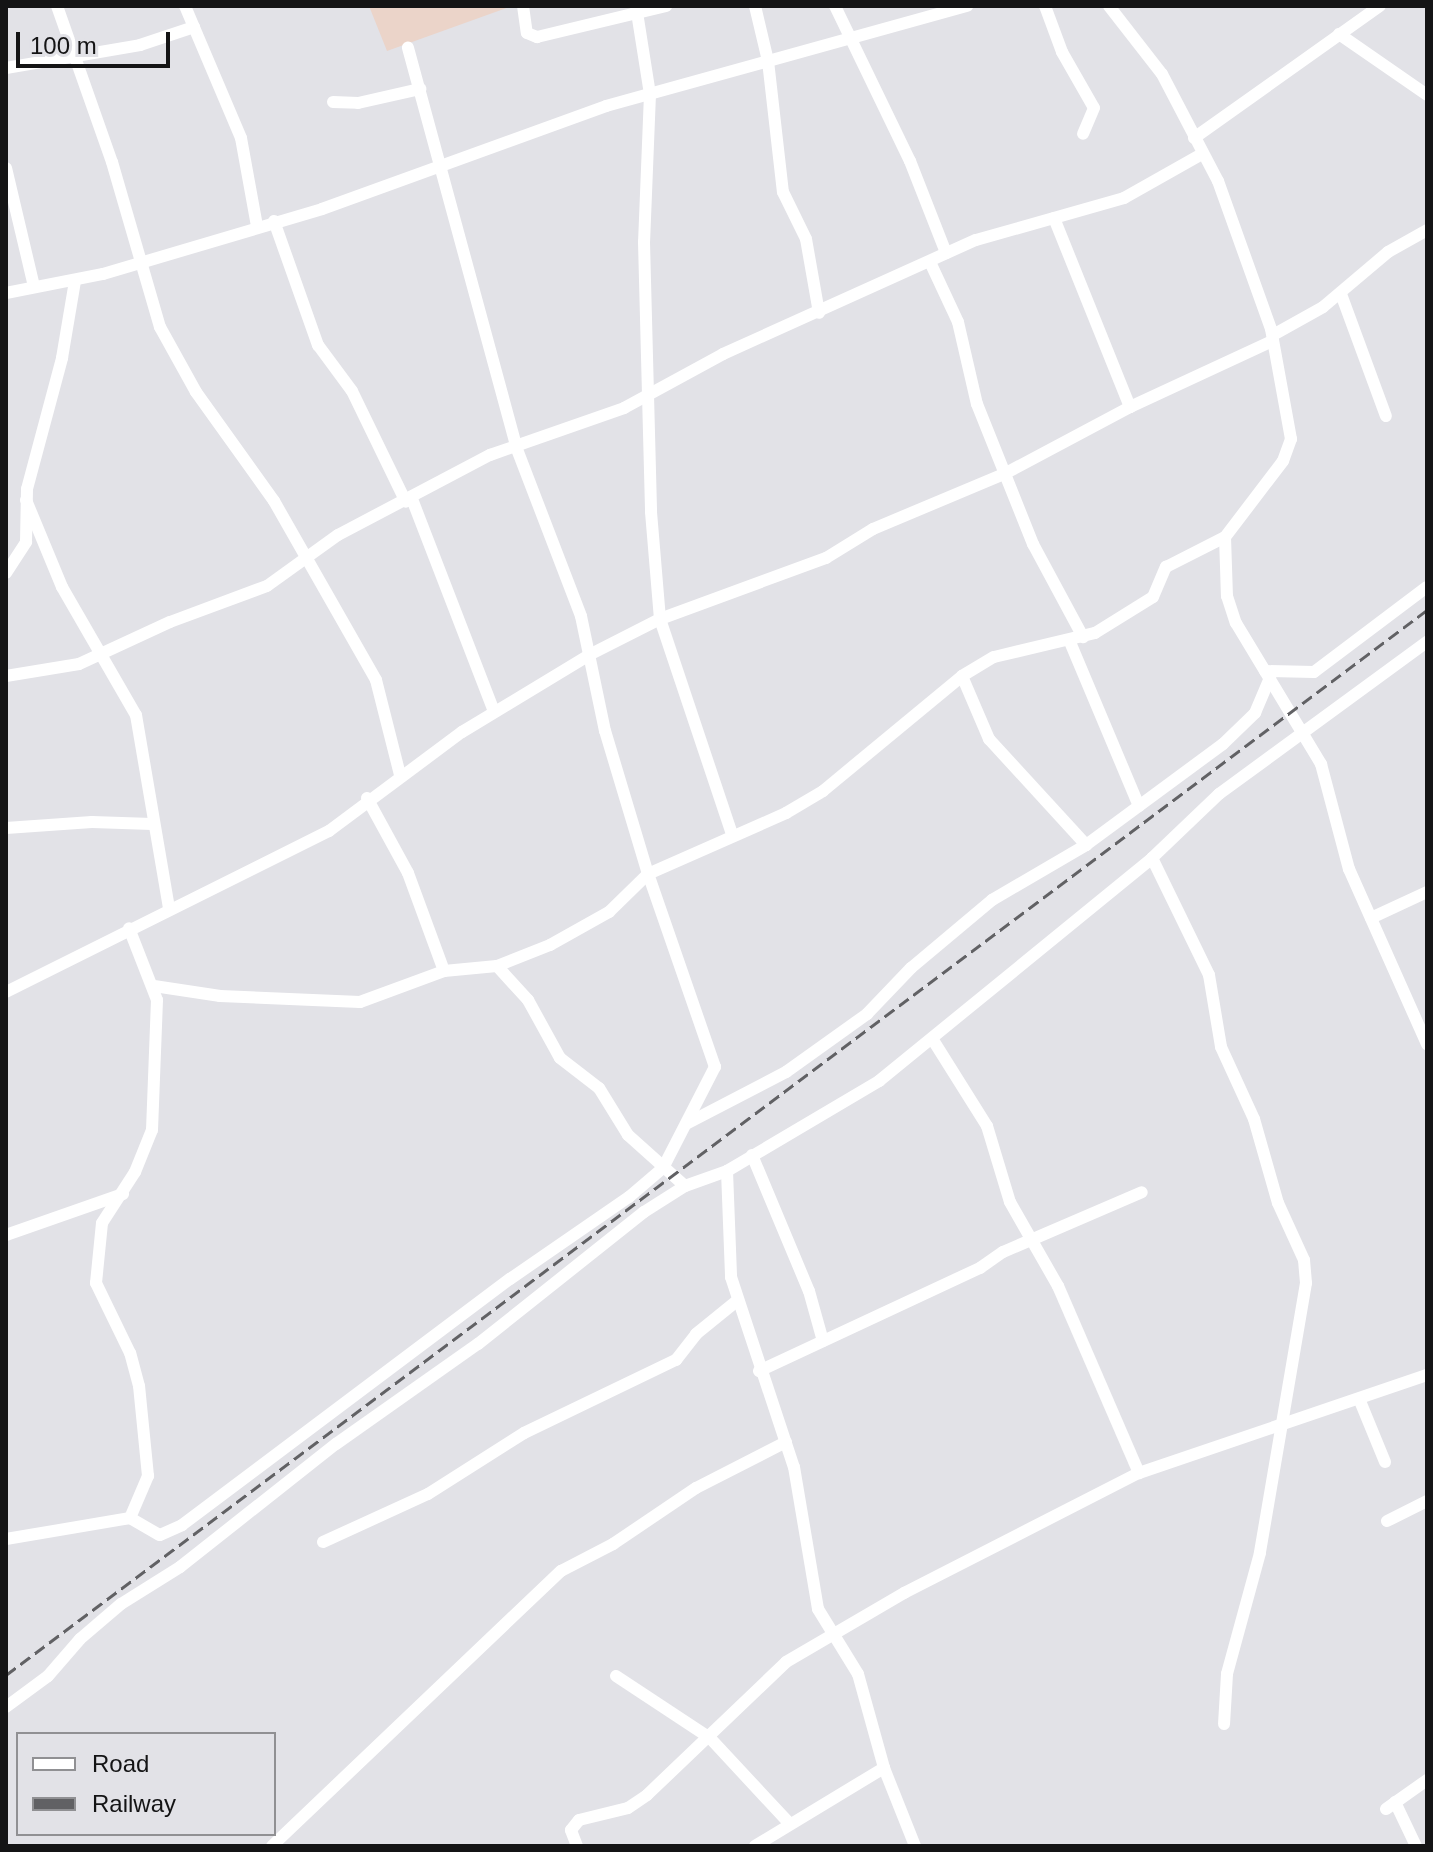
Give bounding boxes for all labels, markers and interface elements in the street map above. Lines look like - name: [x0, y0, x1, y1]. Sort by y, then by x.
- scale bar: [20, 16, 174, 66]
- text: 100 m: [30, 32, 97, 59]
- legend: [16, 1732, 276, 1836]
- text: Road: [92, 1750, 149, 1777]
- text: Railway: [92, 1790, 176, 1817]

